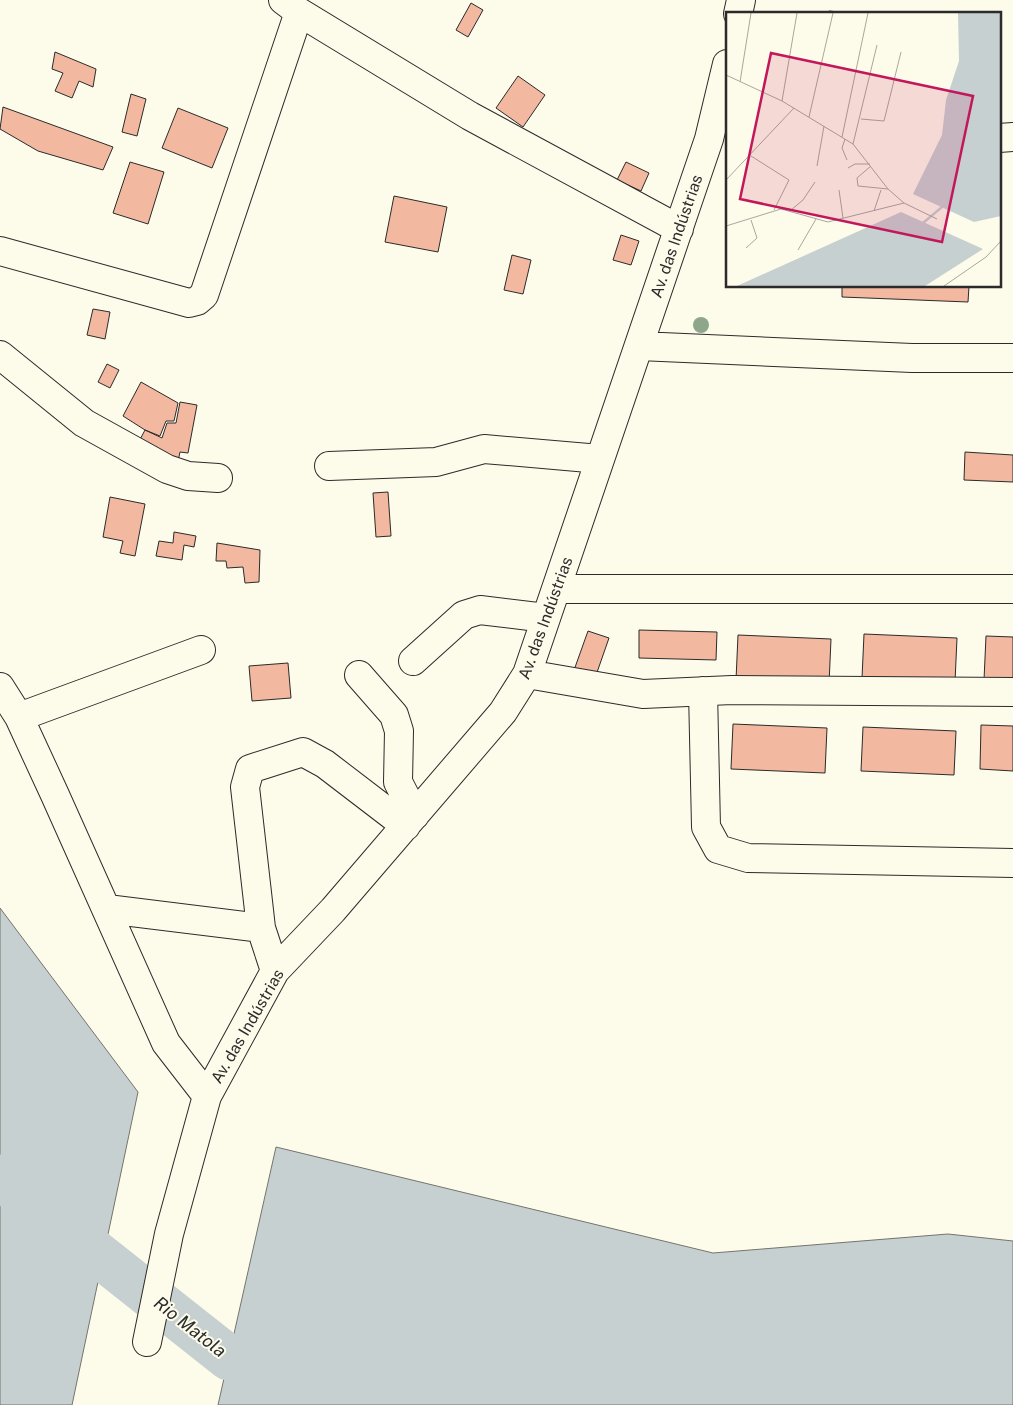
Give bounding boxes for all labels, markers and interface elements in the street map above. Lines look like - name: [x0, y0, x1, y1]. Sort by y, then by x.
- inset map: [726, 12, 1000, 288]
- street label: Av. das Indústrias: [647, 172, 706, 300]
- street label: Av. das Indústrias: [515, 554, 576, 682]
- street label: Av. das Indústrias: [207, 966, 288, 1087]
- water label: Rio Matola: [150, 1292, 231, 1361]

